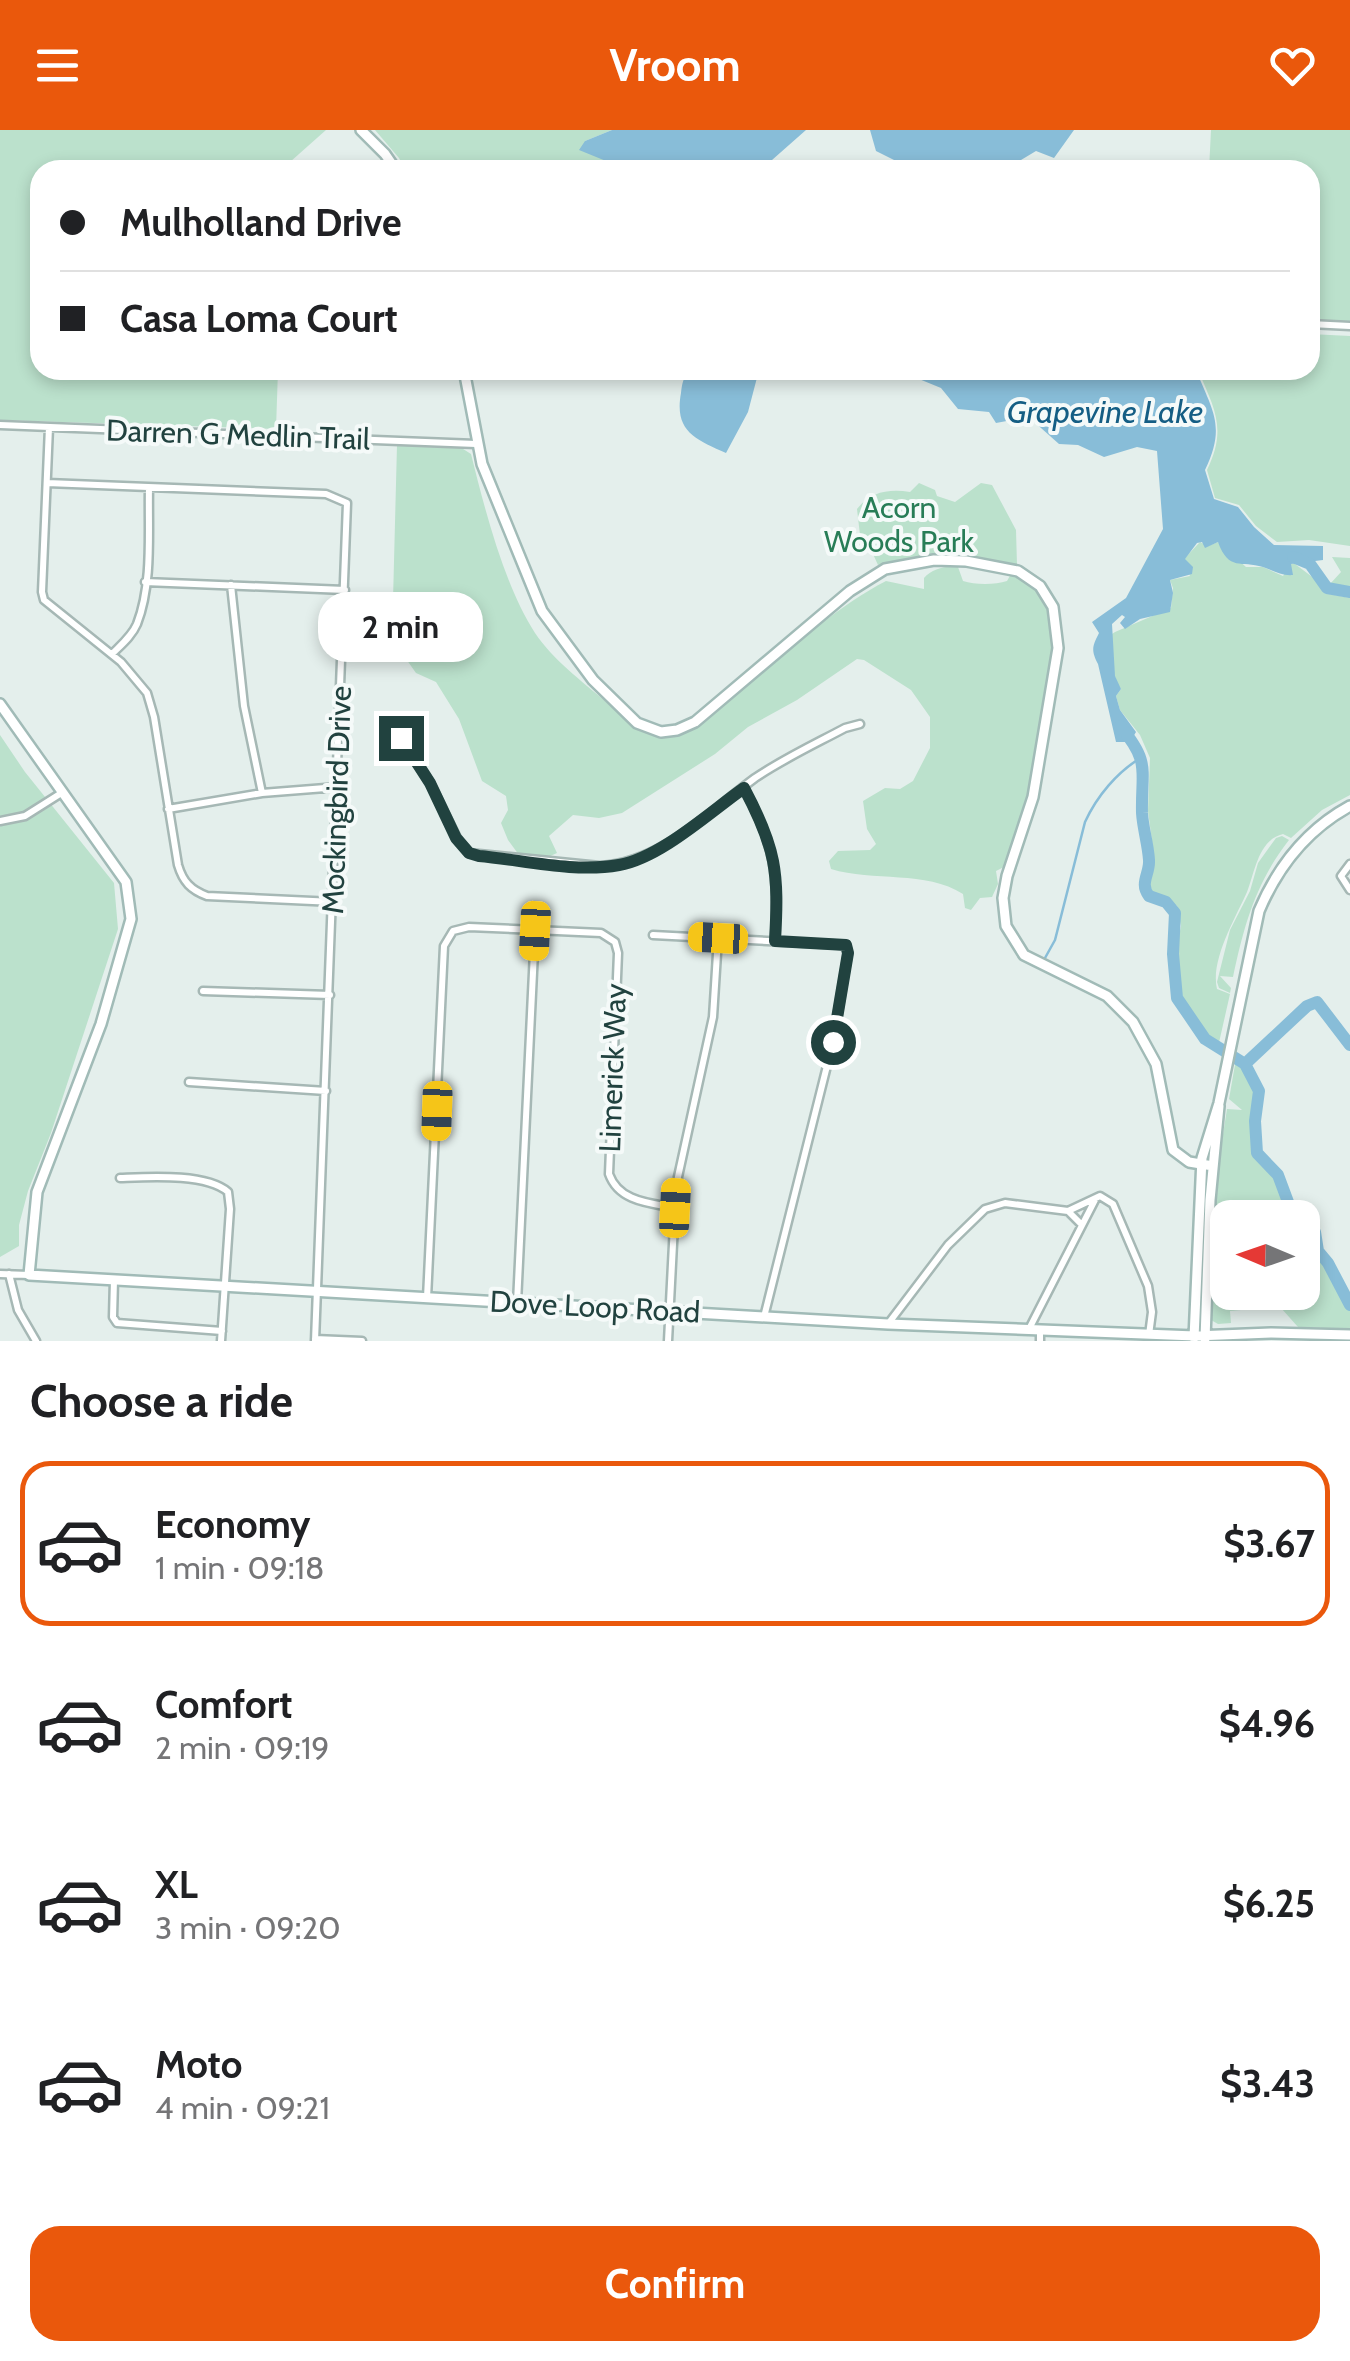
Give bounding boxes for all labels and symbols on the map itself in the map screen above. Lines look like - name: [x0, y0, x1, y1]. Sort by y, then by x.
- water label: Grapevine Lake: [1007, 392, 1203, 431]
- street label: Darren G Medlin Trail: [106, 411, 370, 458]
- park label: Acorn Woods Park: [824, 489, 975, 560]
- callout: 2 min: [318, 593, 484, 663]
- street label: Mockingbird Drive: [314, 685, 359, 915]
- route end: [379, 716, 424, 761]
- car: [518, 900, 552, 962]
- car: [687, 921, 749, 955]
- street label: Limerick Way: [591, 983, 634, 1153]
- route start: [811, 1020, 856, 1065]
- car: [421, 1080, 453, 1142]
- car: [658, 1177, 692, 1239]
- north arrow: [1210, 1200, 1320, 1310]
- street label: Dove Loop Road: [489, 1283, 701, 1330]

